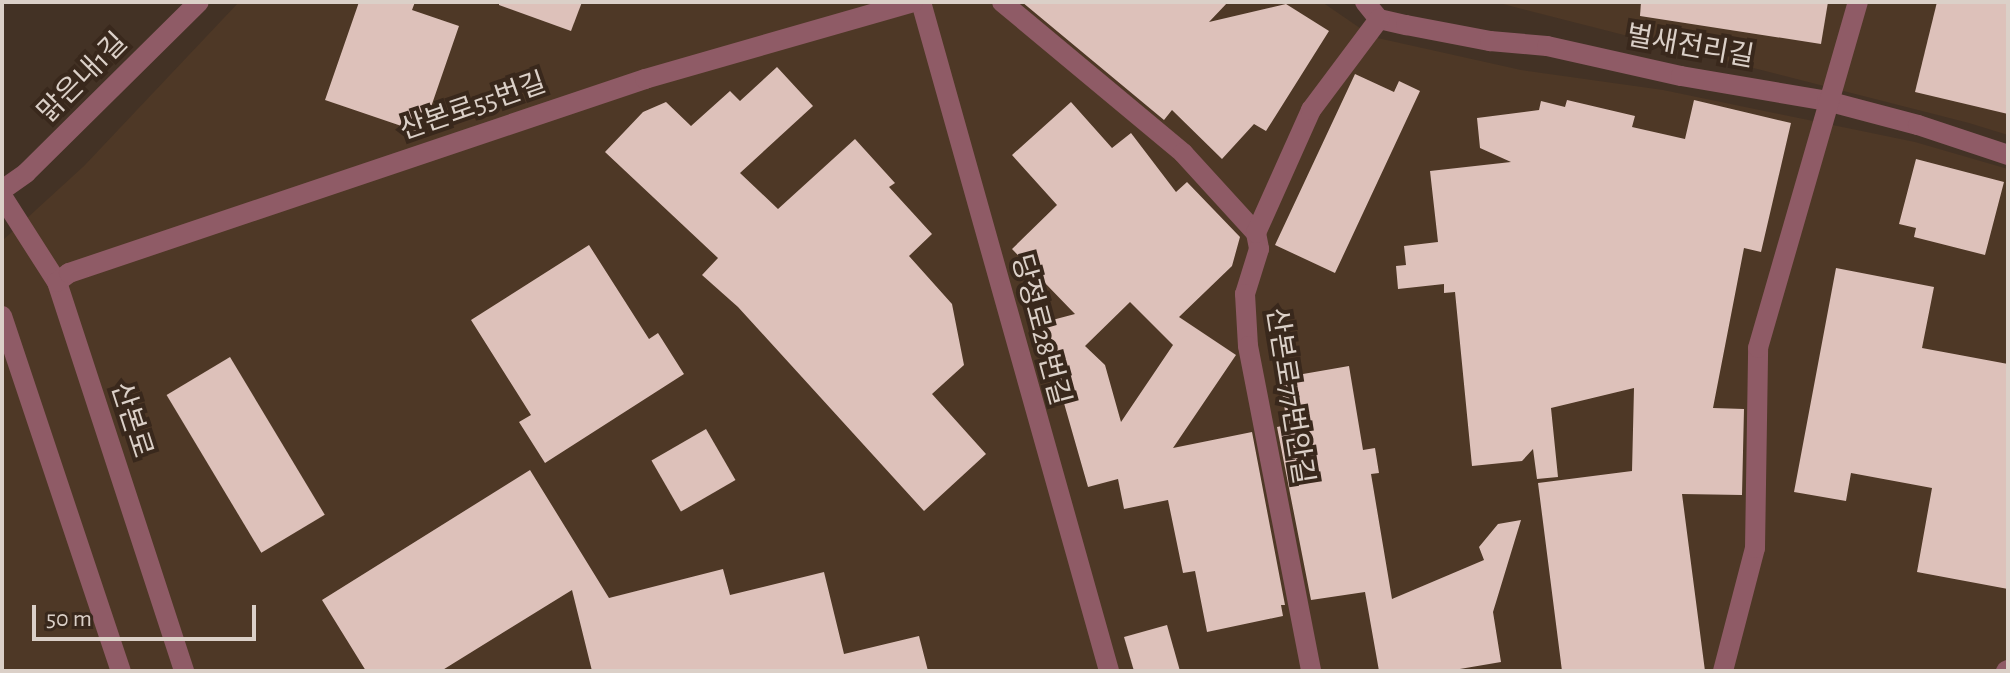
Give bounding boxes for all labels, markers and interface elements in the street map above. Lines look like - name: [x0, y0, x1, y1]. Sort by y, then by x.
- street label: 벌새전리길: [1624, 19, 1756, 75]
- street label: 맑은내1길: [31, 26, 135, 130]
- street label: 산본로55번길: [396, 66, 550, 148]
- street label: 당정로28번길: [1004, 251, 1076, 409]
- street label: 산본로77번안길: [1258, 306, 1320, 486]
- street label: 산본로: [103, 378, 159, 462]
- scale bar: [36, 589, 260, 639]
- text: 50 m: [46, 607, 92, 631]

